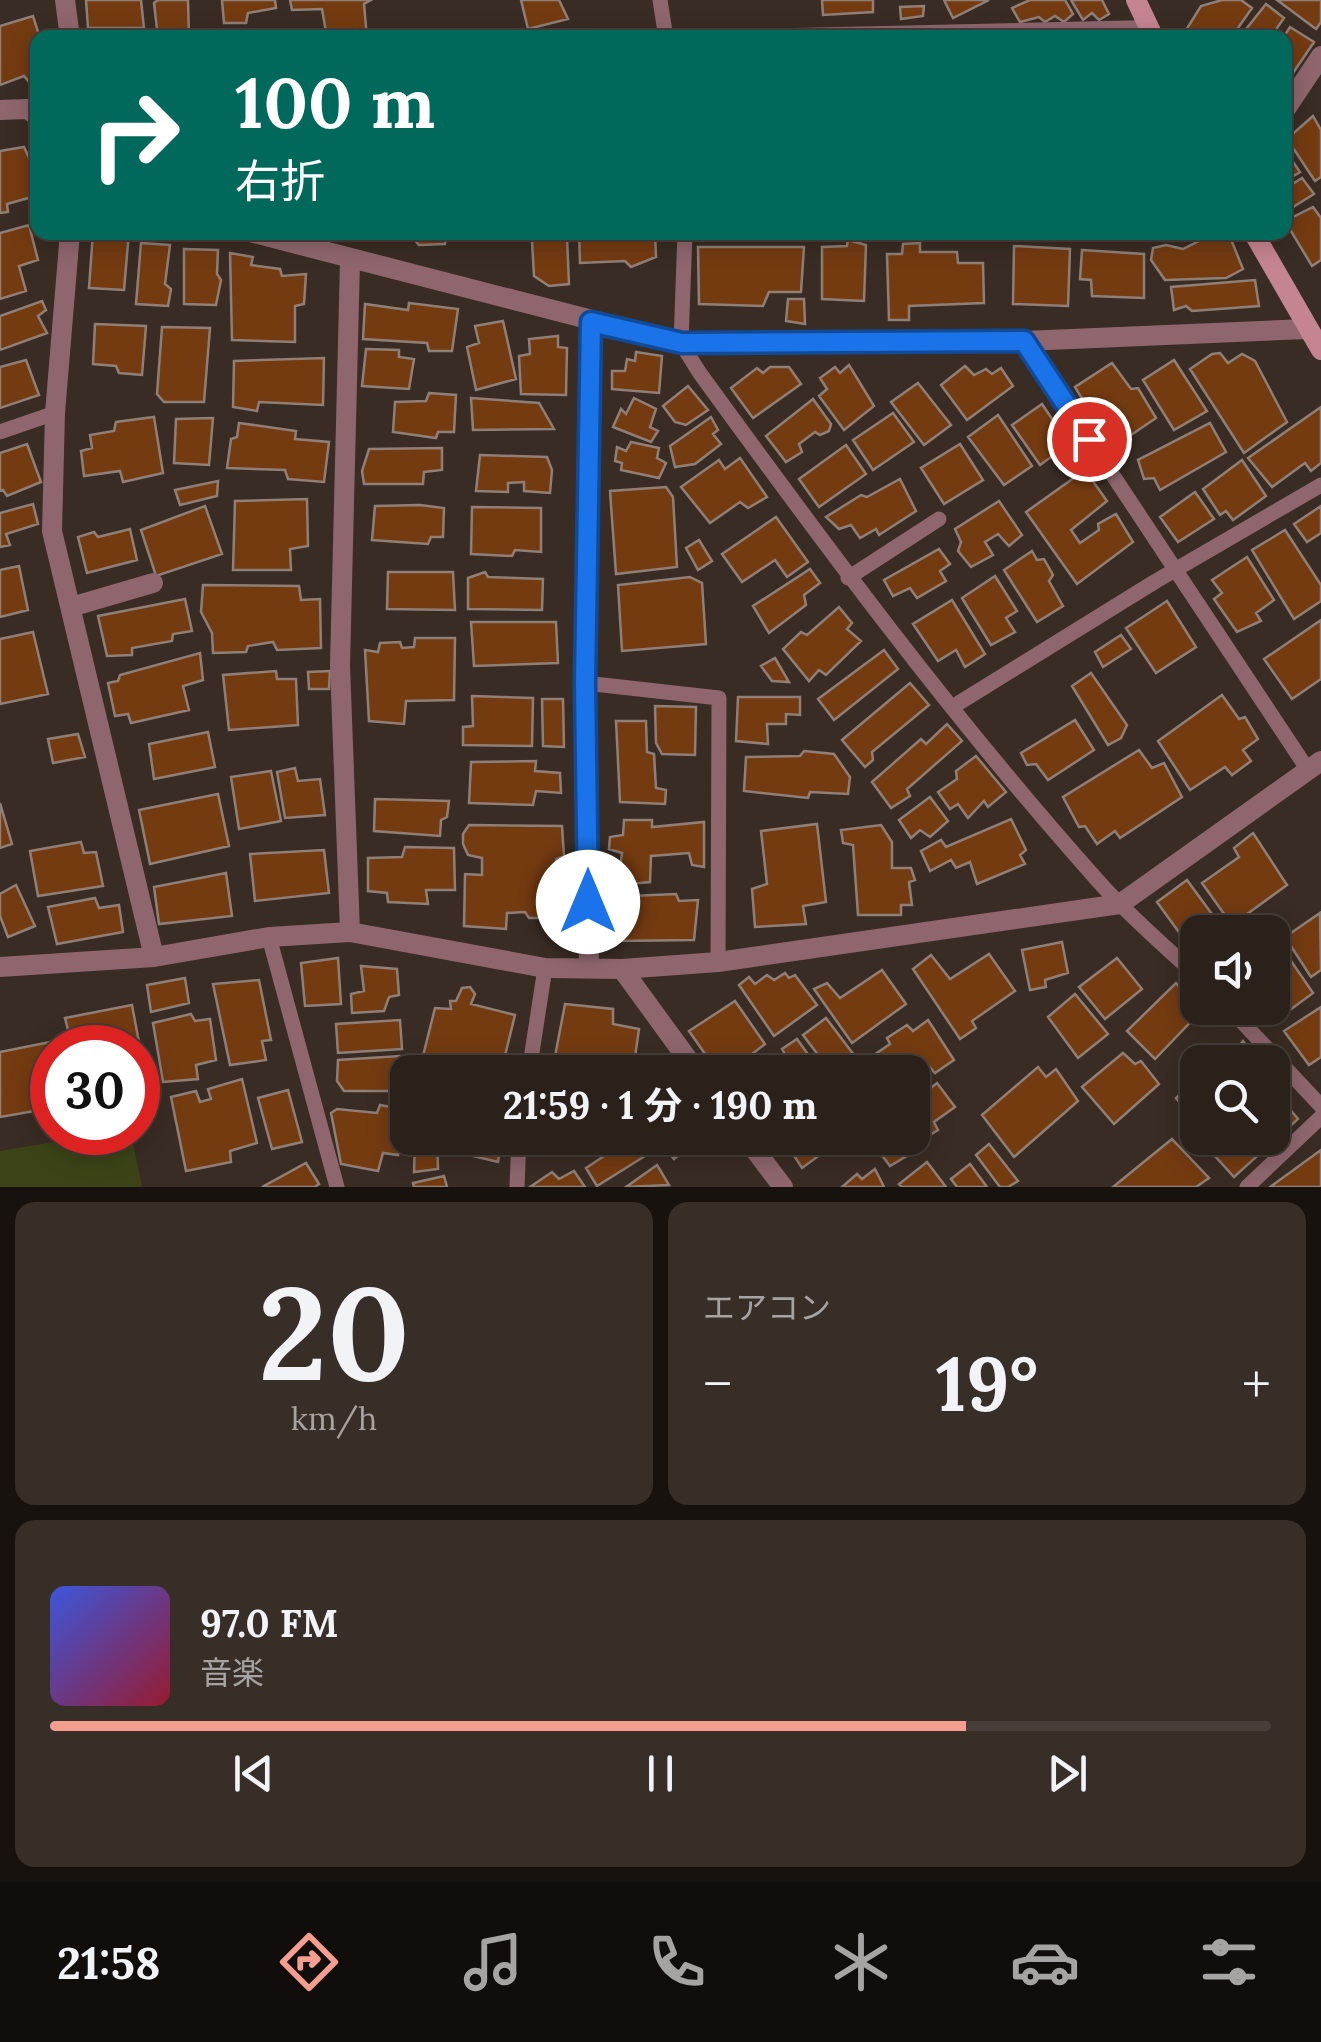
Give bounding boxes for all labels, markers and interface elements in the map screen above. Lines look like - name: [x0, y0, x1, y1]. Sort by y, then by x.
- text: 100 m: [235, 58, 435, 147]
- icon: right: [70, 70, 200, 200]
- text: 右折: [235, 152, 325, 209]
- pin: [1047, 397, 1132, 482]
- icon: arrive: [1062, 412, 1117, 467]
- position arrow: [536, 850, 640, 954]
- map controls: [1180, 915, 1290, 1155]
- button: sound: [1180, 915, 1290, 1025]
- speed limit sign: 30: [30, 1025, 160, 1155]
- button: search: [1180, 1045, 1290, 1155]
- text: 21:59 · 1 分 · 190 m: [503, 1081, 817, 1129]
- text: 20: [258, 1249, 410, 1416]
- text: エアコン: [703, 1287, 831, 1328]
- text: 19°: [936, 1336, 1038, 1432]
- text: −: [703, 1349, 732, 1419]
- text: +: [1242, 1349, 1271, 1419]
- text: km/h: [291, 1398, 377, 1439]
- text: 97.0 FM: [200, 1599, 338, 1647]
- text: 音楽: [200, 1652, 264, 1693]
- icon: previous: [226, 1746, 281, 1801]
- icon: pause: [633, 1746, 688, 1801]
- icon: next: [1040, 1746, 1095, 1801]
- icon: directions: [274, 1927, 344, 1997]
- icon: music: [458, 1927, 528, 1997]
- icon: phone: [642, 1927, 712, 1997]
- icon: climate: [826, 1927, 896, 1997]
- icon: car: [1010, 1927, 1080, 1997]
- icon: filters: [1194, 1927, 1264, 1997]
- text: 21:58: [57, 1934, 161, 1991]

